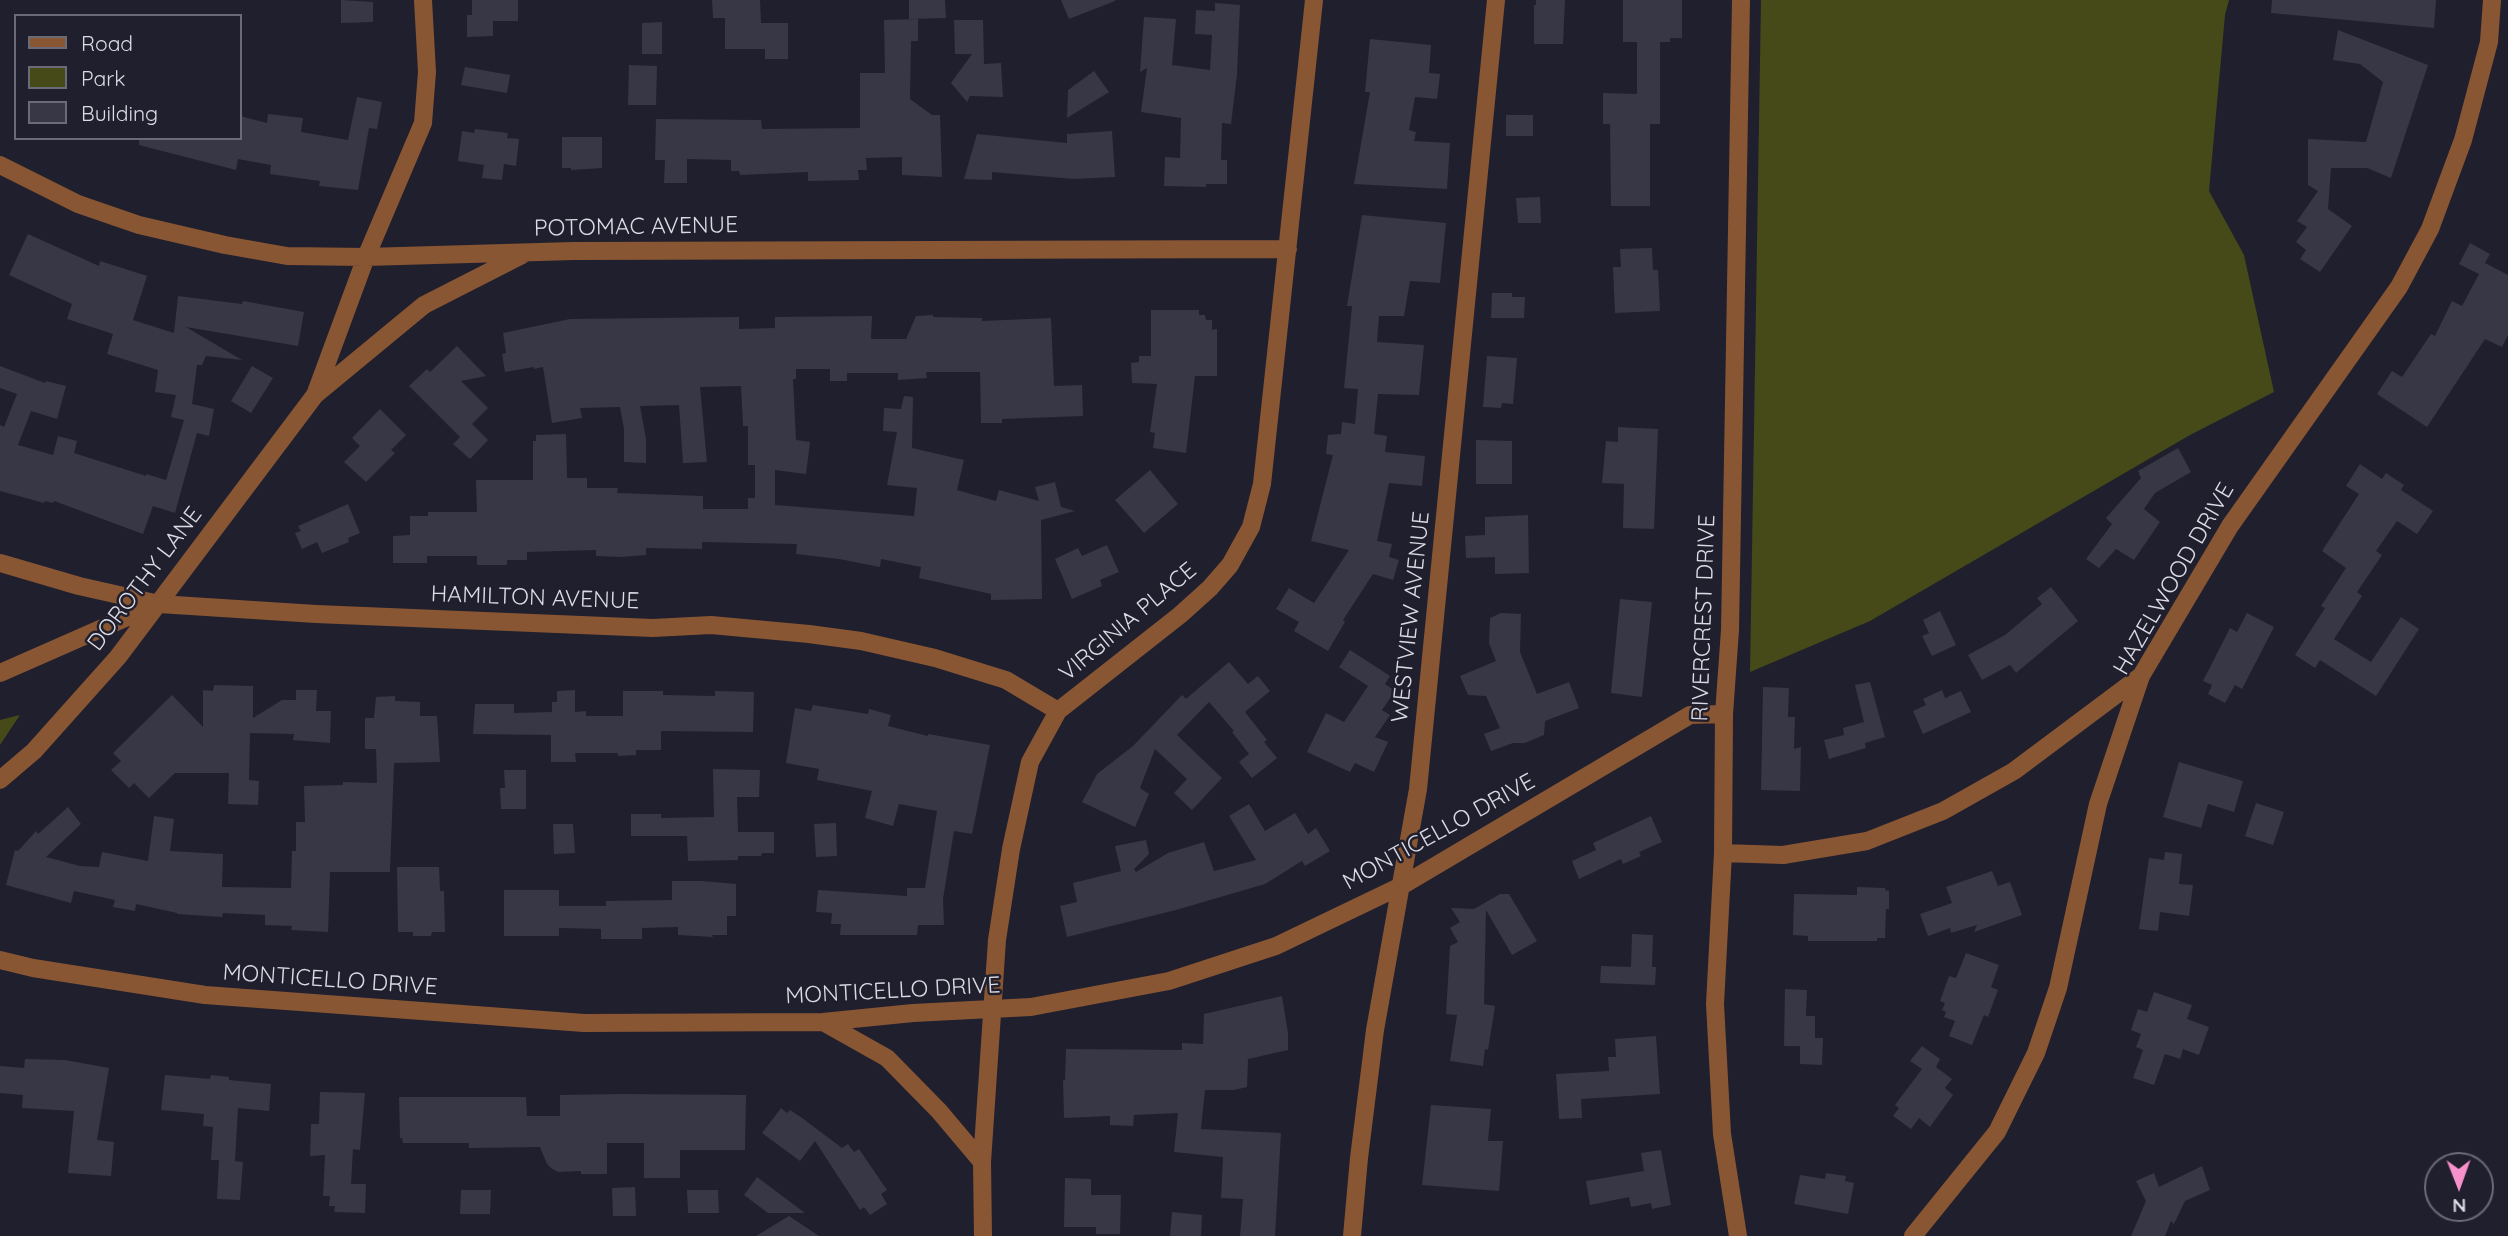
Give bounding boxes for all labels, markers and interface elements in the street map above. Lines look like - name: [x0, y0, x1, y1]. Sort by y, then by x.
- legend: [14, 14, 242, 140]
- text: Road: [81, 30, 133, 56]
- text: Park: [81, 65, 125, 91]
- text: Building: [81, 100, 158, 126]
- street label: POTOMAC AVENUE: [534, 211, 738, 243]
- street label: HAZELWOOD DRIVE: [2108, 478, 2240, 680]
- street label: DOROTHY LANE: [82, 502, 208, 656]
- street label: WESTVIEW AVENUE: [1386, 510, 1436, 724]
- street label: RIVERCREST DRIVE: [1687, 514, 1721, 722]
- street label: VIRGINIA PLACE: [1054, 557, 1202, 687]
- street label: HAMILTON AVENUE: [430, 581, 640, 615]
- street label: MONTICELLO DRIVE: [1338, 768, 1540, 896]
- street label: MONTICELLO DRIVE: [222, 959, 438, 1001]
- street label: MONTICELLO DRIVE: [785, 972, 1001, 1010]
- north arrow: [2424, 1152, 2494, 1222]
- text: N: [2452, 1194, 2467, 1218]

